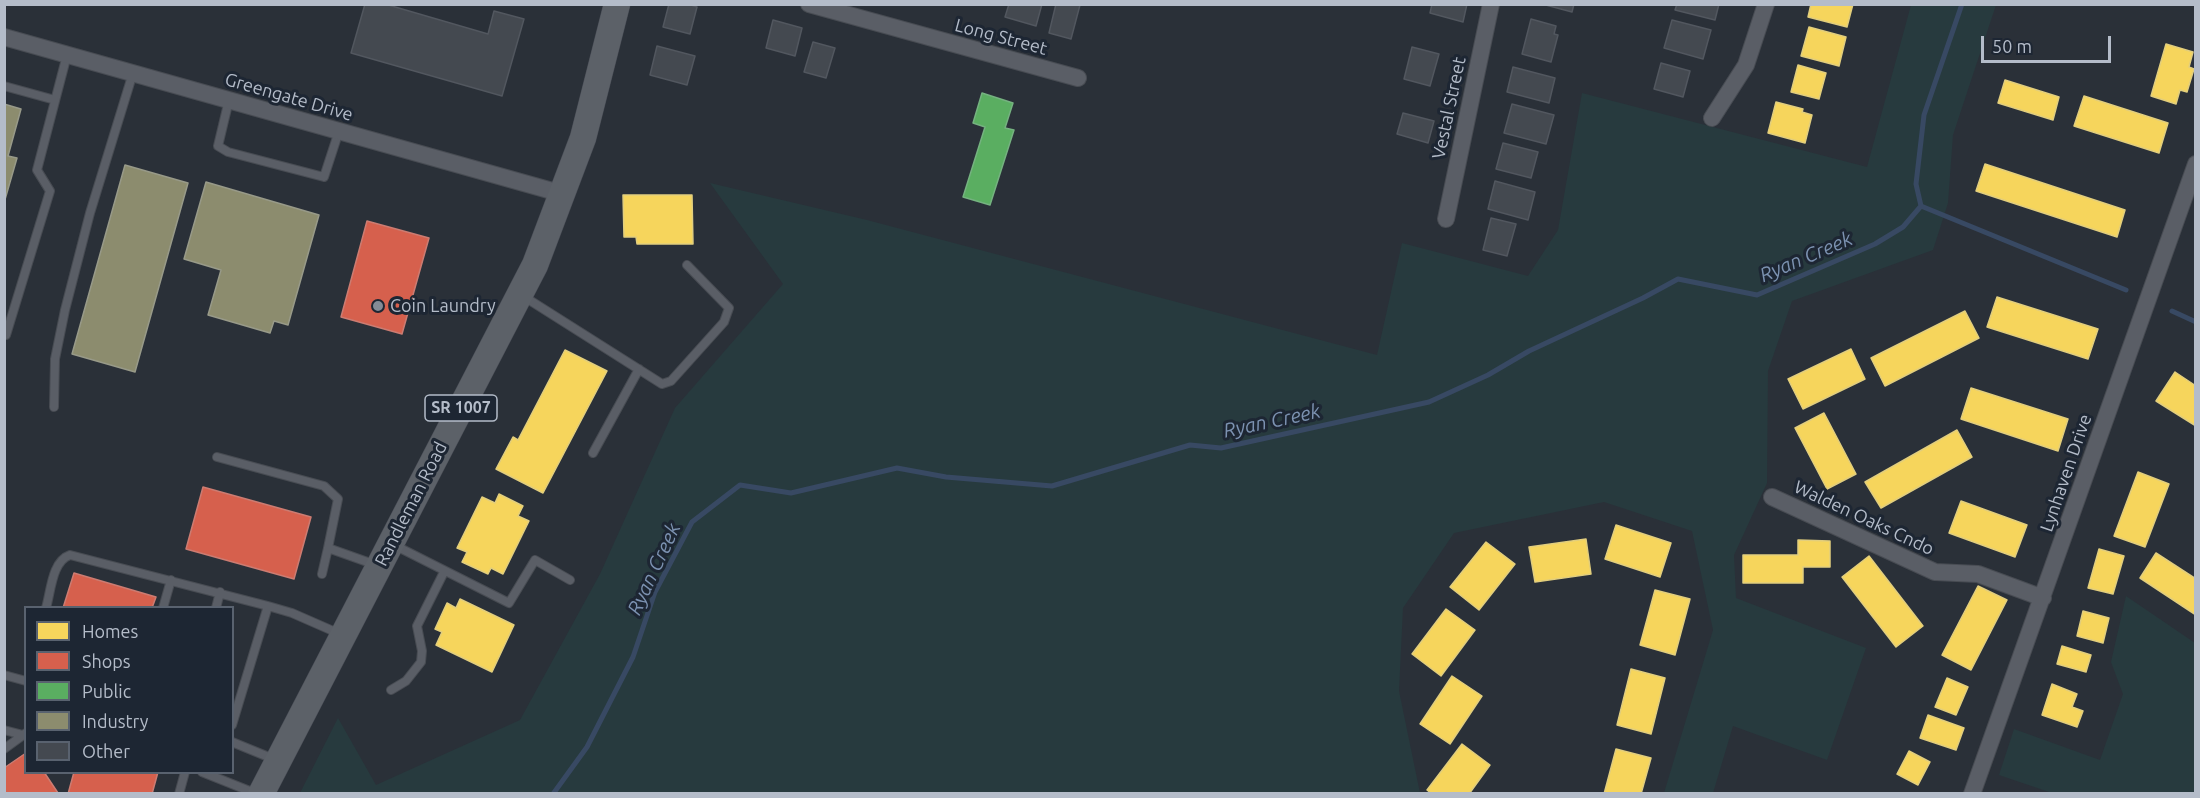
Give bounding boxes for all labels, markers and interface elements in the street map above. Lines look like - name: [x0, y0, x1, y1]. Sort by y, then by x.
- street label: Long Street: [952, 14, 1050, 60]
- scale bar: [1984, 24, 2114, 62]
- text: 50 m: [1992, 36, 2032, 56]
- street label: Vestal Street: [1428, 55, 1470, 161]
- street label: Greengate Drive: [223, 68, 355, 126]
- water label: Ryan Creek: [1756, 227, 1856, 287]
- place label: Coin Laundry: [390, 295, 496, 317]
- marker: Coin Laundry: [371, 299, 385, 313]
- road number: SR 1007: [425, 395, 497, 421]
- water label: Ryan Creek: [1221, 399, 1323, 443]
- street label: Lynhaven Drive: [2036, 411, 2096, 535]
- street label: Randleman Road: [370, 438, 452, 570]
- street label: Walden Oaks Cndo: [1791, 476, 1937, 560]
- water label: Ryan Creek: [622, 519, 686, 619]
- legend: [24, 606, 234, 774]
- text: Homes: [82, 621, 138, 641]
- text: Shops: [82, 651, 131, 671]
- text: Public: [82, 681, 131, 701]
- text: Industry: [82, 711, 148, 731]
- text: Other: [82, 741, 130, 761]

